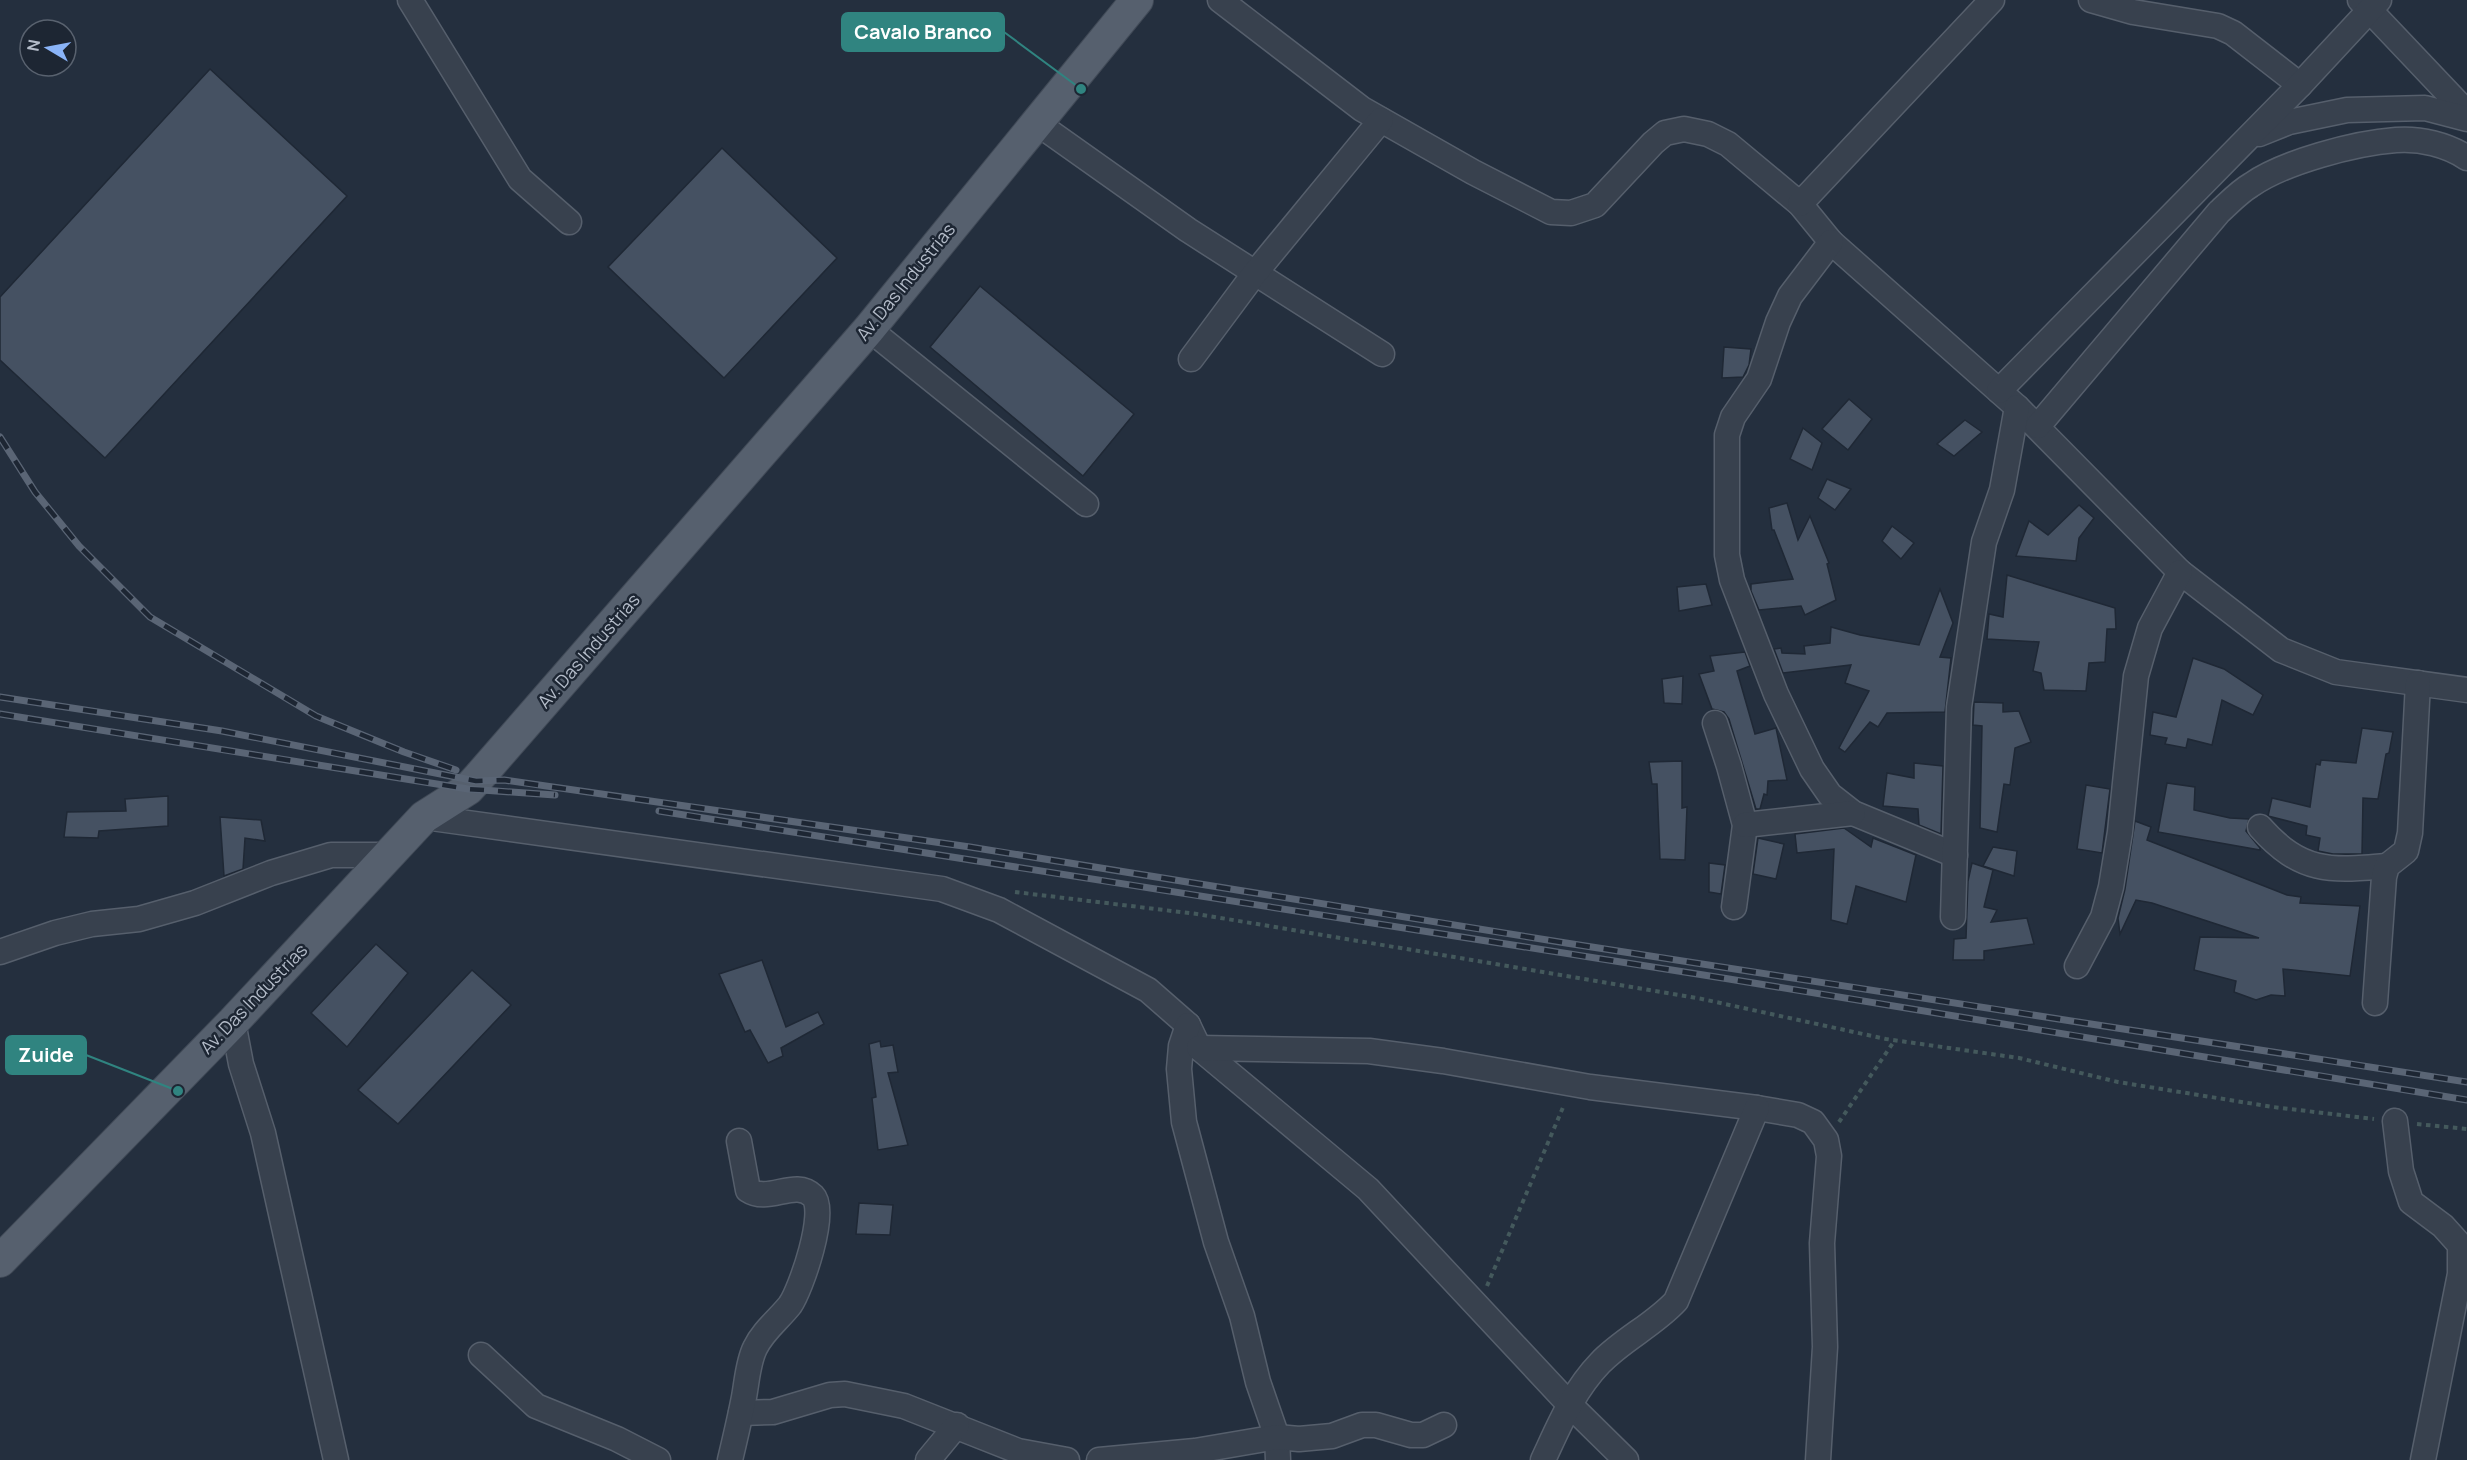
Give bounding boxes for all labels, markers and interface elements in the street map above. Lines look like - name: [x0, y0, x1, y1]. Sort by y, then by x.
- callout: Cavalo Branco: [842, 13, 1004, 51]
- north arrow: [18, 18, 78, 78]
- text: Cavalo Branco: [854, 18, 992, 45]
- text: N: [21, 38, 45, 53]
- street label: Av. Das Industrias: [850, 218, 960, 345]
- street label: Av. Das Industrias: [532, 588, 645, 713]
- street label: Av. Das Industrias: [194, 938, 312, 1059]
- callout: Zuide: [6, 1036, 86, 1074]
- text: Zuide: [18, 1041, 74, 1068]

